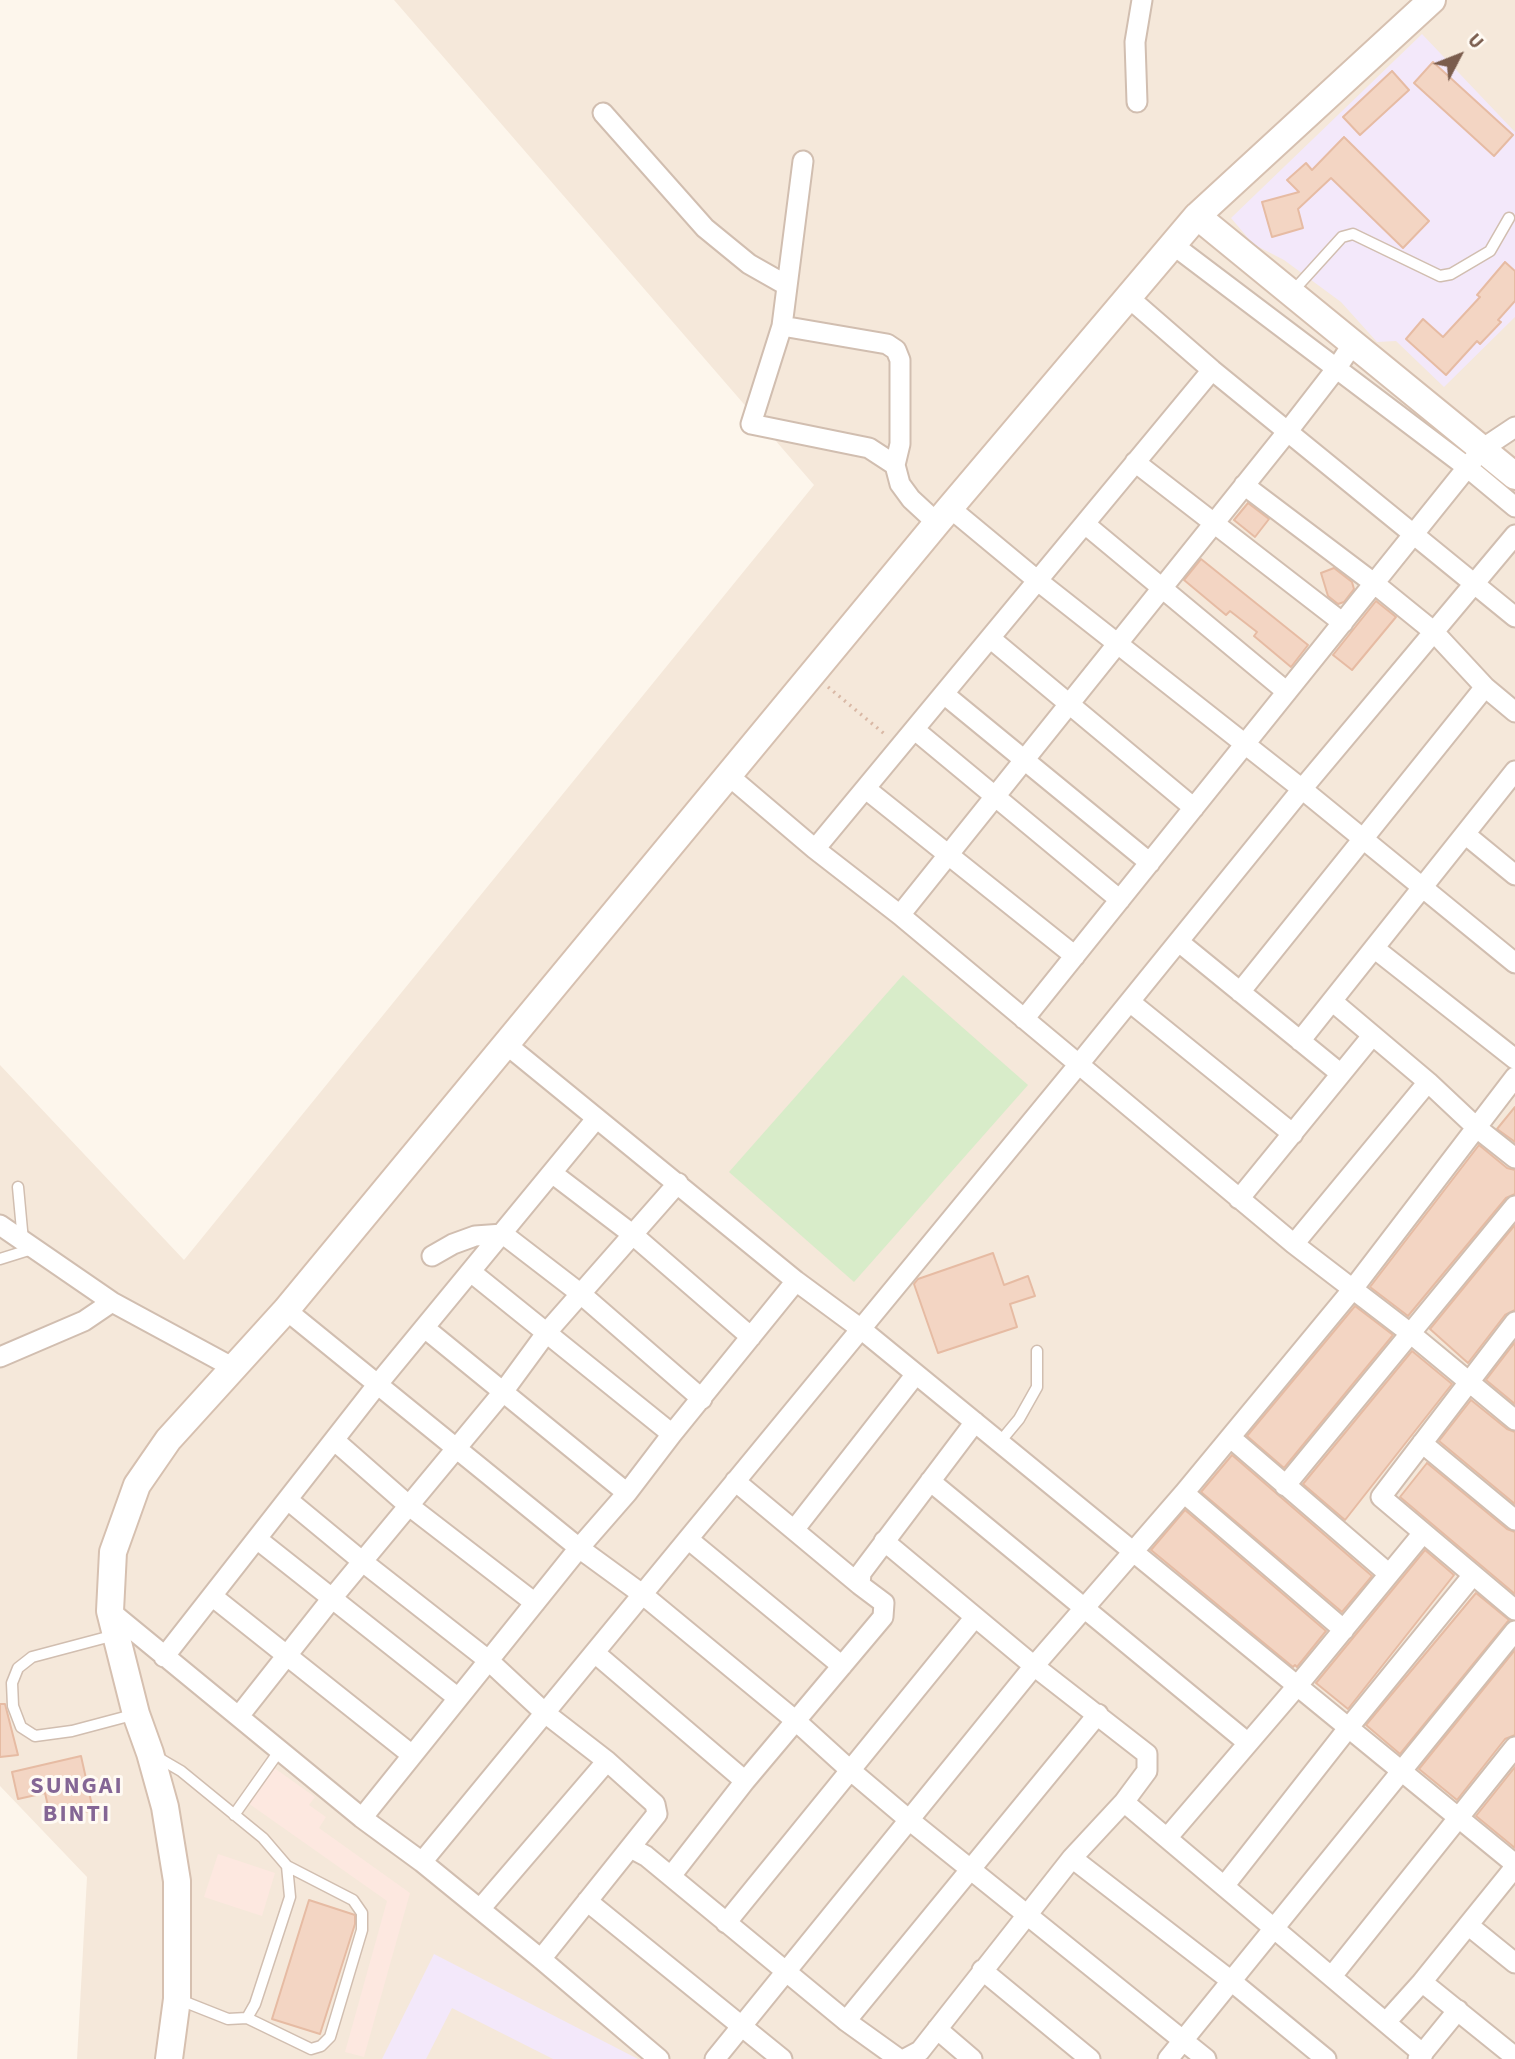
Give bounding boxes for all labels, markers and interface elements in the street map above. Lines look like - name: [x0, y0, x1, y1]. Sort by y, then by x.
- north arrow: [1424, 21, 1494, 91]
- text: U: [1461, 28, 1489, 55]
- district label: SUNGAI BINTI: [31, 1774, 123, 1830]

